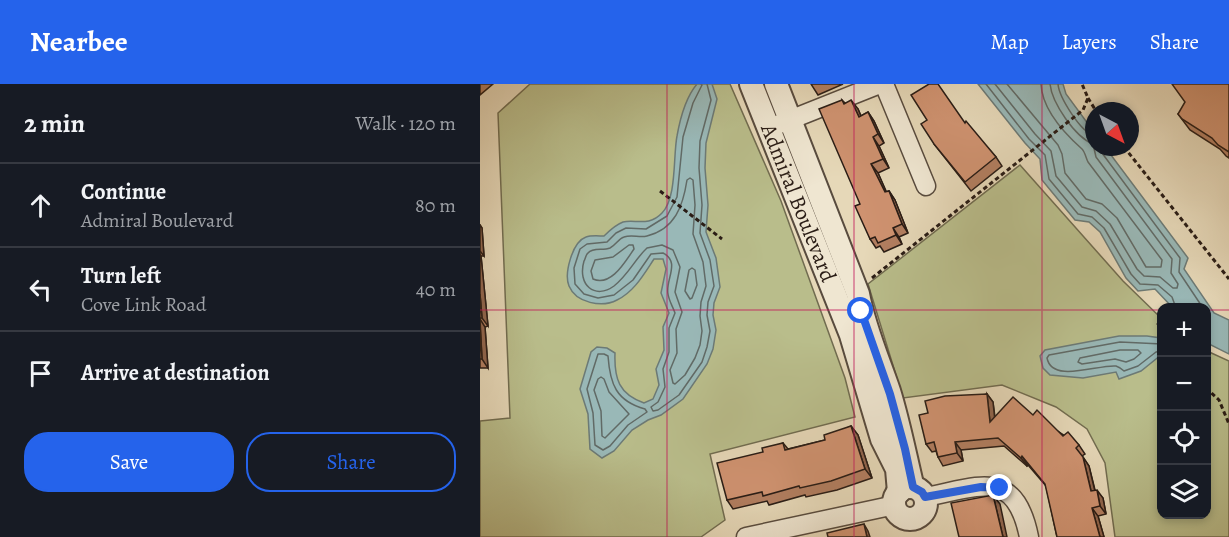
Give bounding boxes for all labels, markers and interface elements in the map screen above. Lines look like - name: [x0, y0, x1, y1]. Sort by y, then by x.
- text: Nearbee: [30, 23, 128, 61]
- text: Map: [990, 28, 1029, 56]
- text: Layers: [1062, 28, 1117, 56]
- text: Share: [1150, 28, 1199, 56]
- north arrow: [1085, 102, 1139, 156]
- text: 2 min: [24, 106, 85, 141]
- text: Walk · 120 m: [355, 110, 456, 137]
- street label: Admiral Boulevard: [753, 118, 843, 287]
- text: Continue: [81, 177, 166, 207]
- icon: ahead: [24, 189, 57, 222]
- text: 80 m: [415, 192, 456, 219]
- text: Admiral Boulevard: [81, 207, 233, 234]
- text: Turn left: [81, 261, 161, 291]
- icon: left: [24, 273, 57, 306]
- text: 40 m: [416, 276, 456, 303]
- text: Cove Link Road: [81, 291, 207, 318]
- route start: [847, 297, 873, 323]
- map controls: [1157, 303, 1211, 519]
- button: +: [1157, 303, 1211, 357]
- icon: arrive: [24, 357, 57, 390]
- button: −: [1157, 357, 1211, 411]
- text: Arrive at destination: [81, 358, 270, 388]
- button: locate: [1157, 411, 1211, 465]
- button: Save: [24, 432, 234, 492]
- button: Share: [246, 432, 456, 492]
- button: layers: [1157, 465, 1211, 519]
- route end: [986, 474, 1012, 500]

